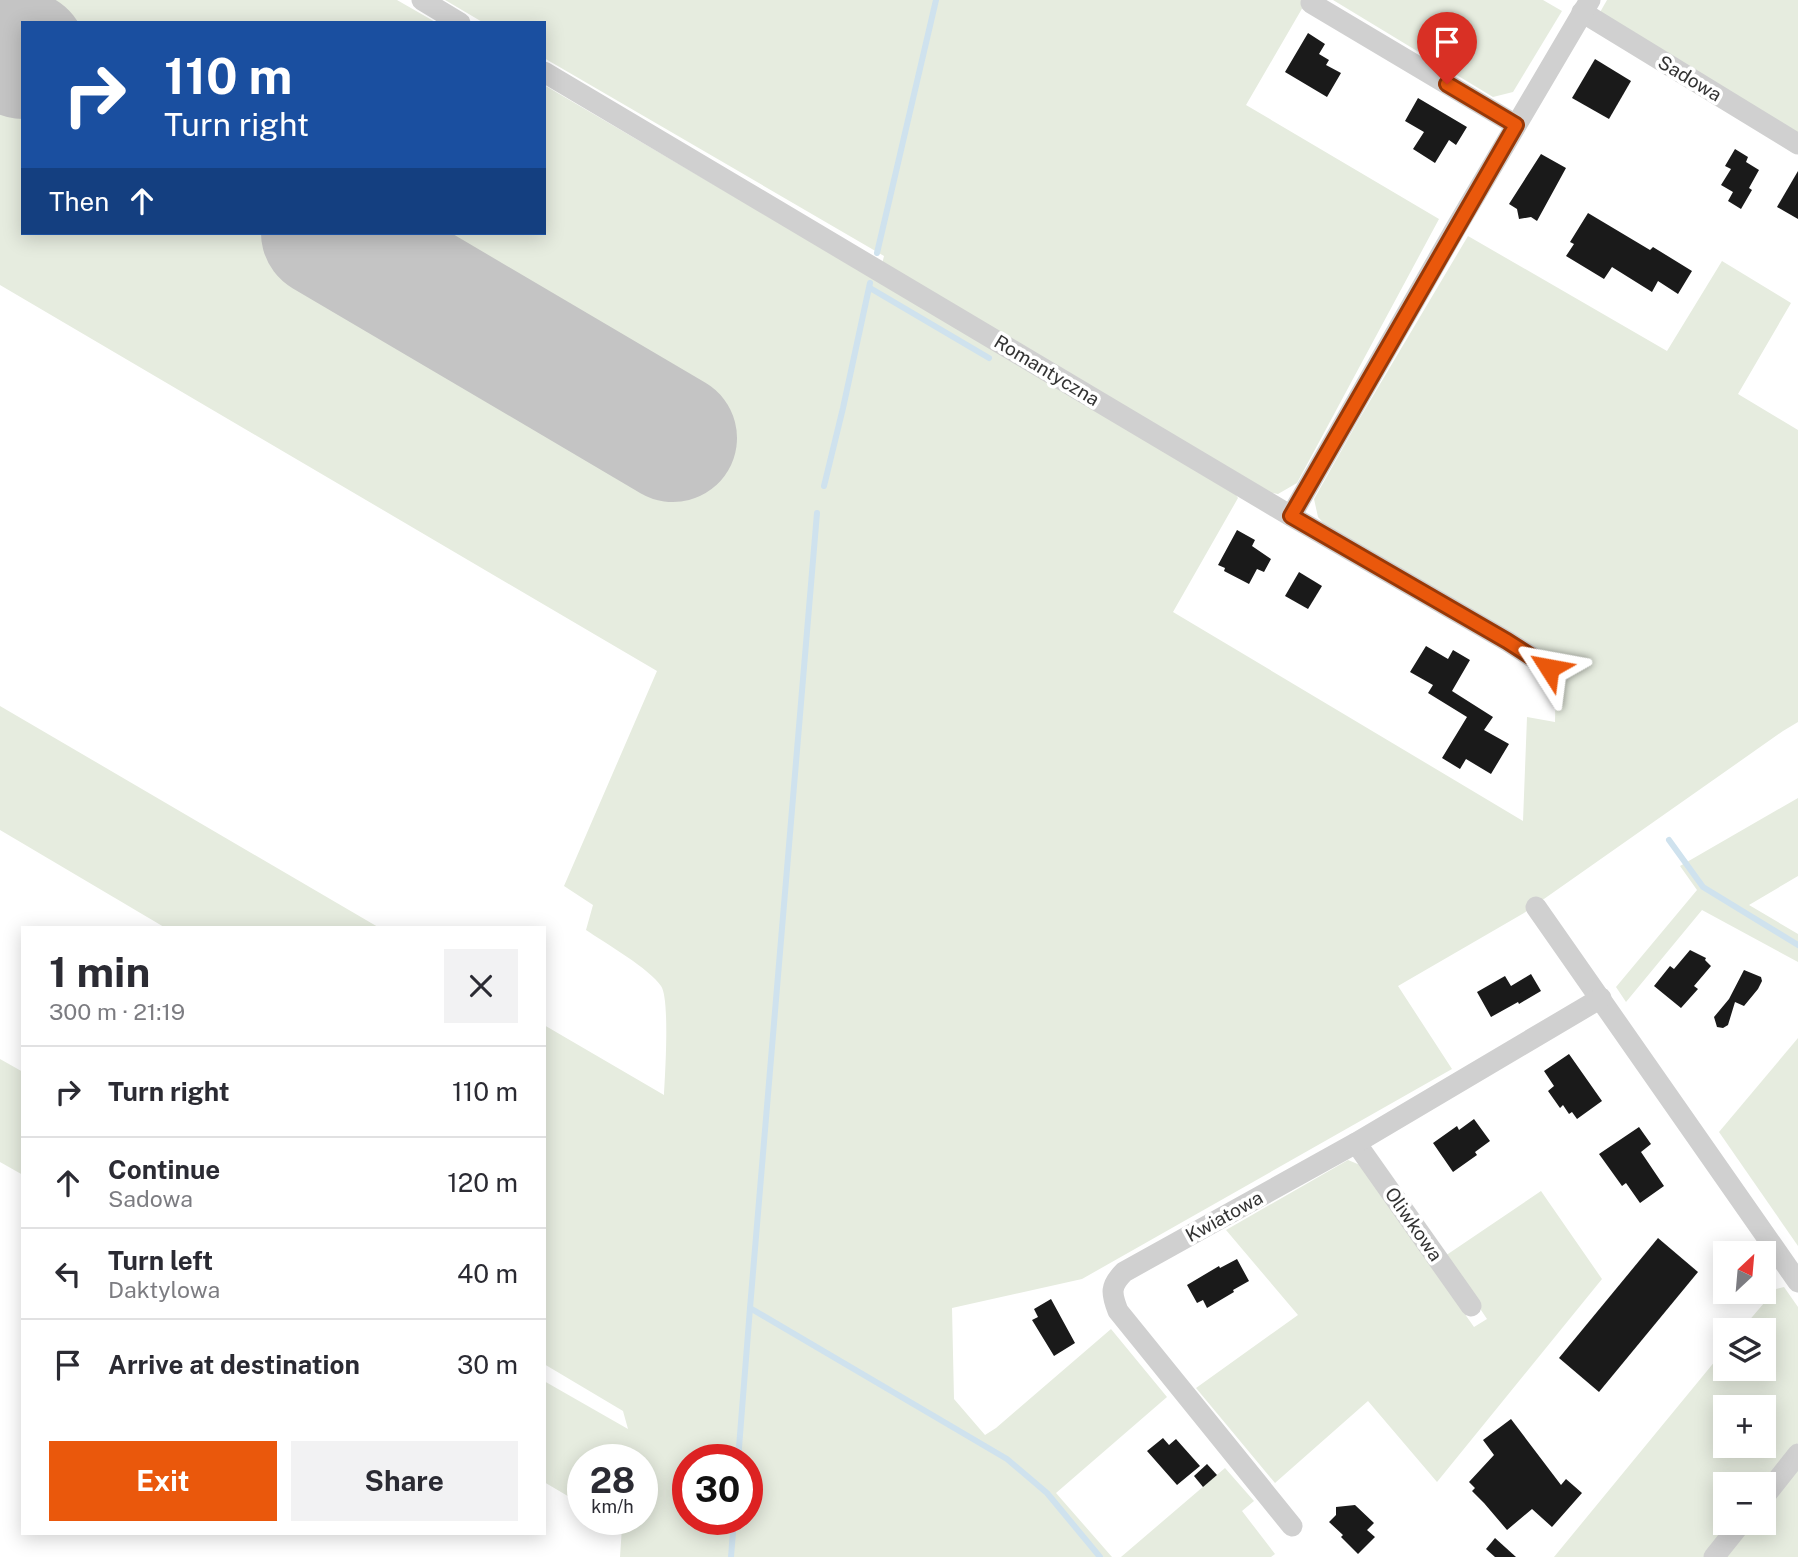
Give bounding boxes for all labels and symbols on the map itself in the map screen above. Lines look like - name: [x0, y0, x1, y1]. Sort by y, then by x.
- pin: [1417, 12.0, 1477, 84]
- street label: Sadowa: [1654, 50, 1726, 106]
- street label: Romantyczna: [990, 330, 1104, 410]
- position arrow: [1512, 631, 1586, 705]
- street label: Oliwkowa: [1381, 1183, 1447, 1265]
- street label: Kwiatowa: [1182, 1186, 1266, 1246]
- north arrow: [1713, 1241, 1776, 1304]
- speed limit sign: 30: [672, 1444, 763, 1535]

